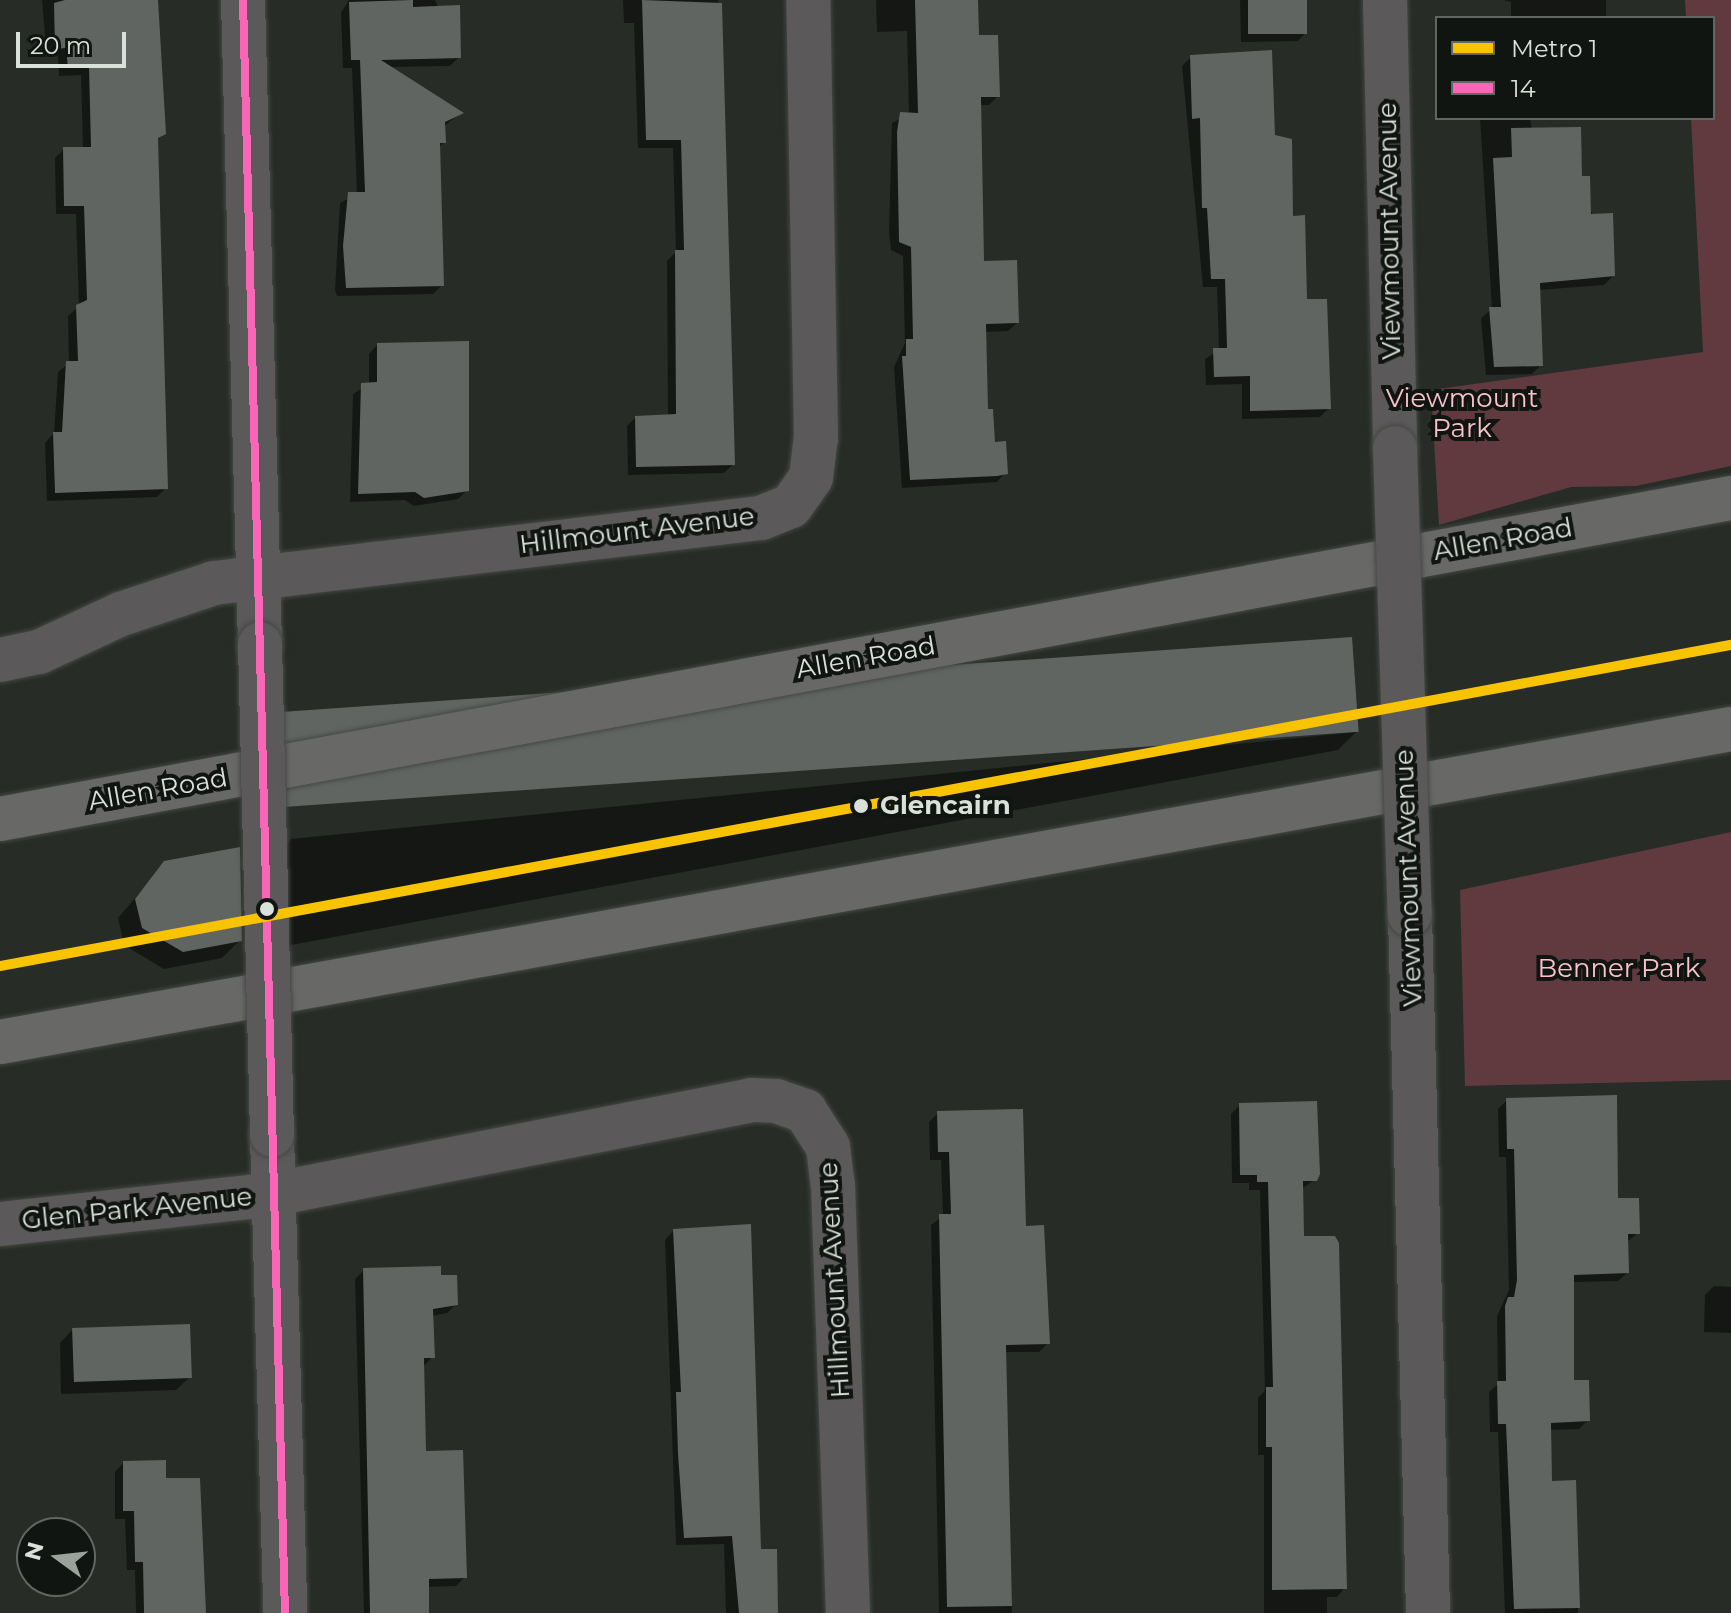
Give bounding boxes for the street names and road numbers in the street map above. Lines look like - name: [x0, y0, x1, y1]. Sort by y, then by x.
- street label: Viewmount Avenue: [1372, 102, 1408, 360]
- street label: Hillmount Avenue: [518, 501, 756, 561]
- street label: Allen Road: [1431, 512, 1575, 568]
- street label: Allen Road: [794, 630, 938, 686]
- street label: Viewmount Avenue: [1389, 749, 1429, 1007]
- street label: Allen Road: [86, 762, 230, 818]
- street label: Hillmount Avenue: [813, 1161, 857, 1399]
- street label: Glen Park Avenue: [20, 1181, 254, 1237]

